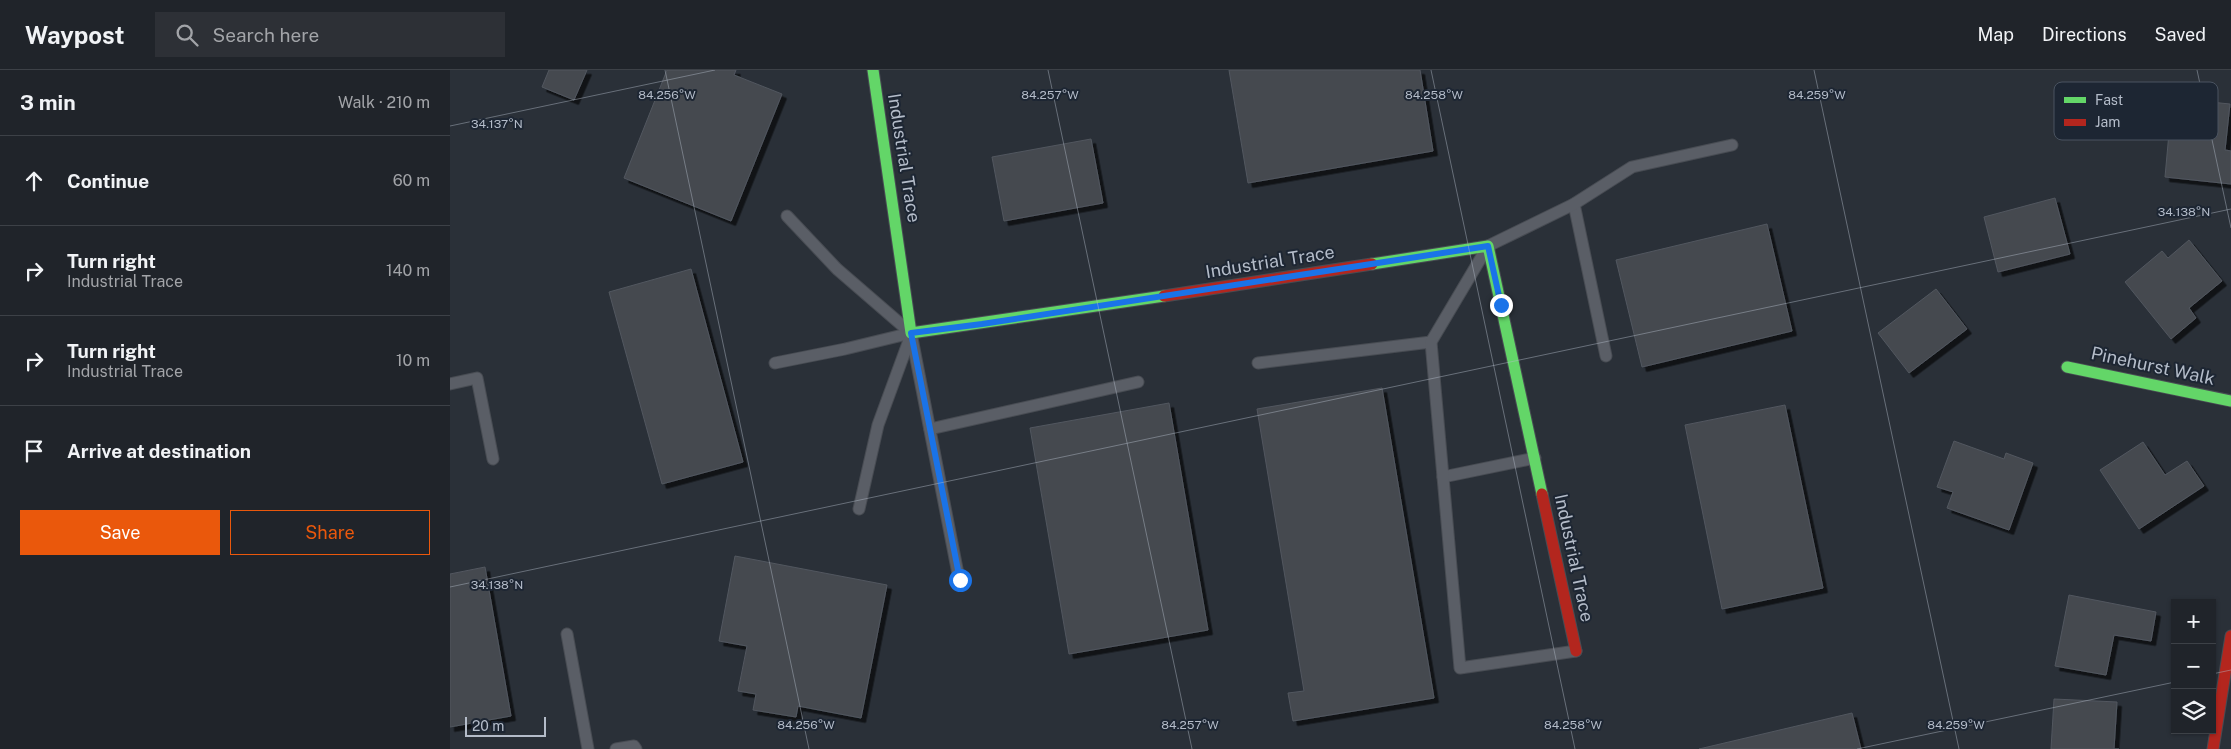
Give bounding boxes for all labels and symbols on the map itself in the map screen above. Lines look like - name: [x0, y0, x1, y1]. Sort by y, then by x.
- legend: [2054, 82, 2218, 140]
- text: 84.256°W: [638, 88, 696, 102]
- text: 84.257°W: [1021, 88, 1079, 102]
- text: 84.258°W: [1405, 88, 1463, 102]
- text: 84.259°W: [1788, 88, 1846, 102]
- street label: Industrial Trace: [884, 92, 925, 224]
- text: Fast: [2095, 92, 2123, 108]
- text: Jam: [2095, 114, 2120, 130]
- text: 34.137°N: [471, 117, 523, 131]
- text: 34.138°N: [2158, 205, 2210, 219]
- street label: Industrial Trace: [1204, 241, 1336, 282]
- route end: [1490, 294, 1513, 317]
- street label: Pinehurst Walk: [2089, 342, 2217, 389]
- street label: Industrial Trace: [1551, 492, 1598, 624]
- route start: [949, 569, 972, 592]
- text: 34.138°N: [471, 578, 523, 592]
- scale bar: [465, 714, 546, 737]
- text: 84.256°W: [777, 718, 835, 732]
- text: 84.257°W: [1161, 718, 1219, 732]
- text: 84.258°W: [1544, 718, 1602, 732]
- text: 84.259°W: [1927, 718, 1985, 732]

